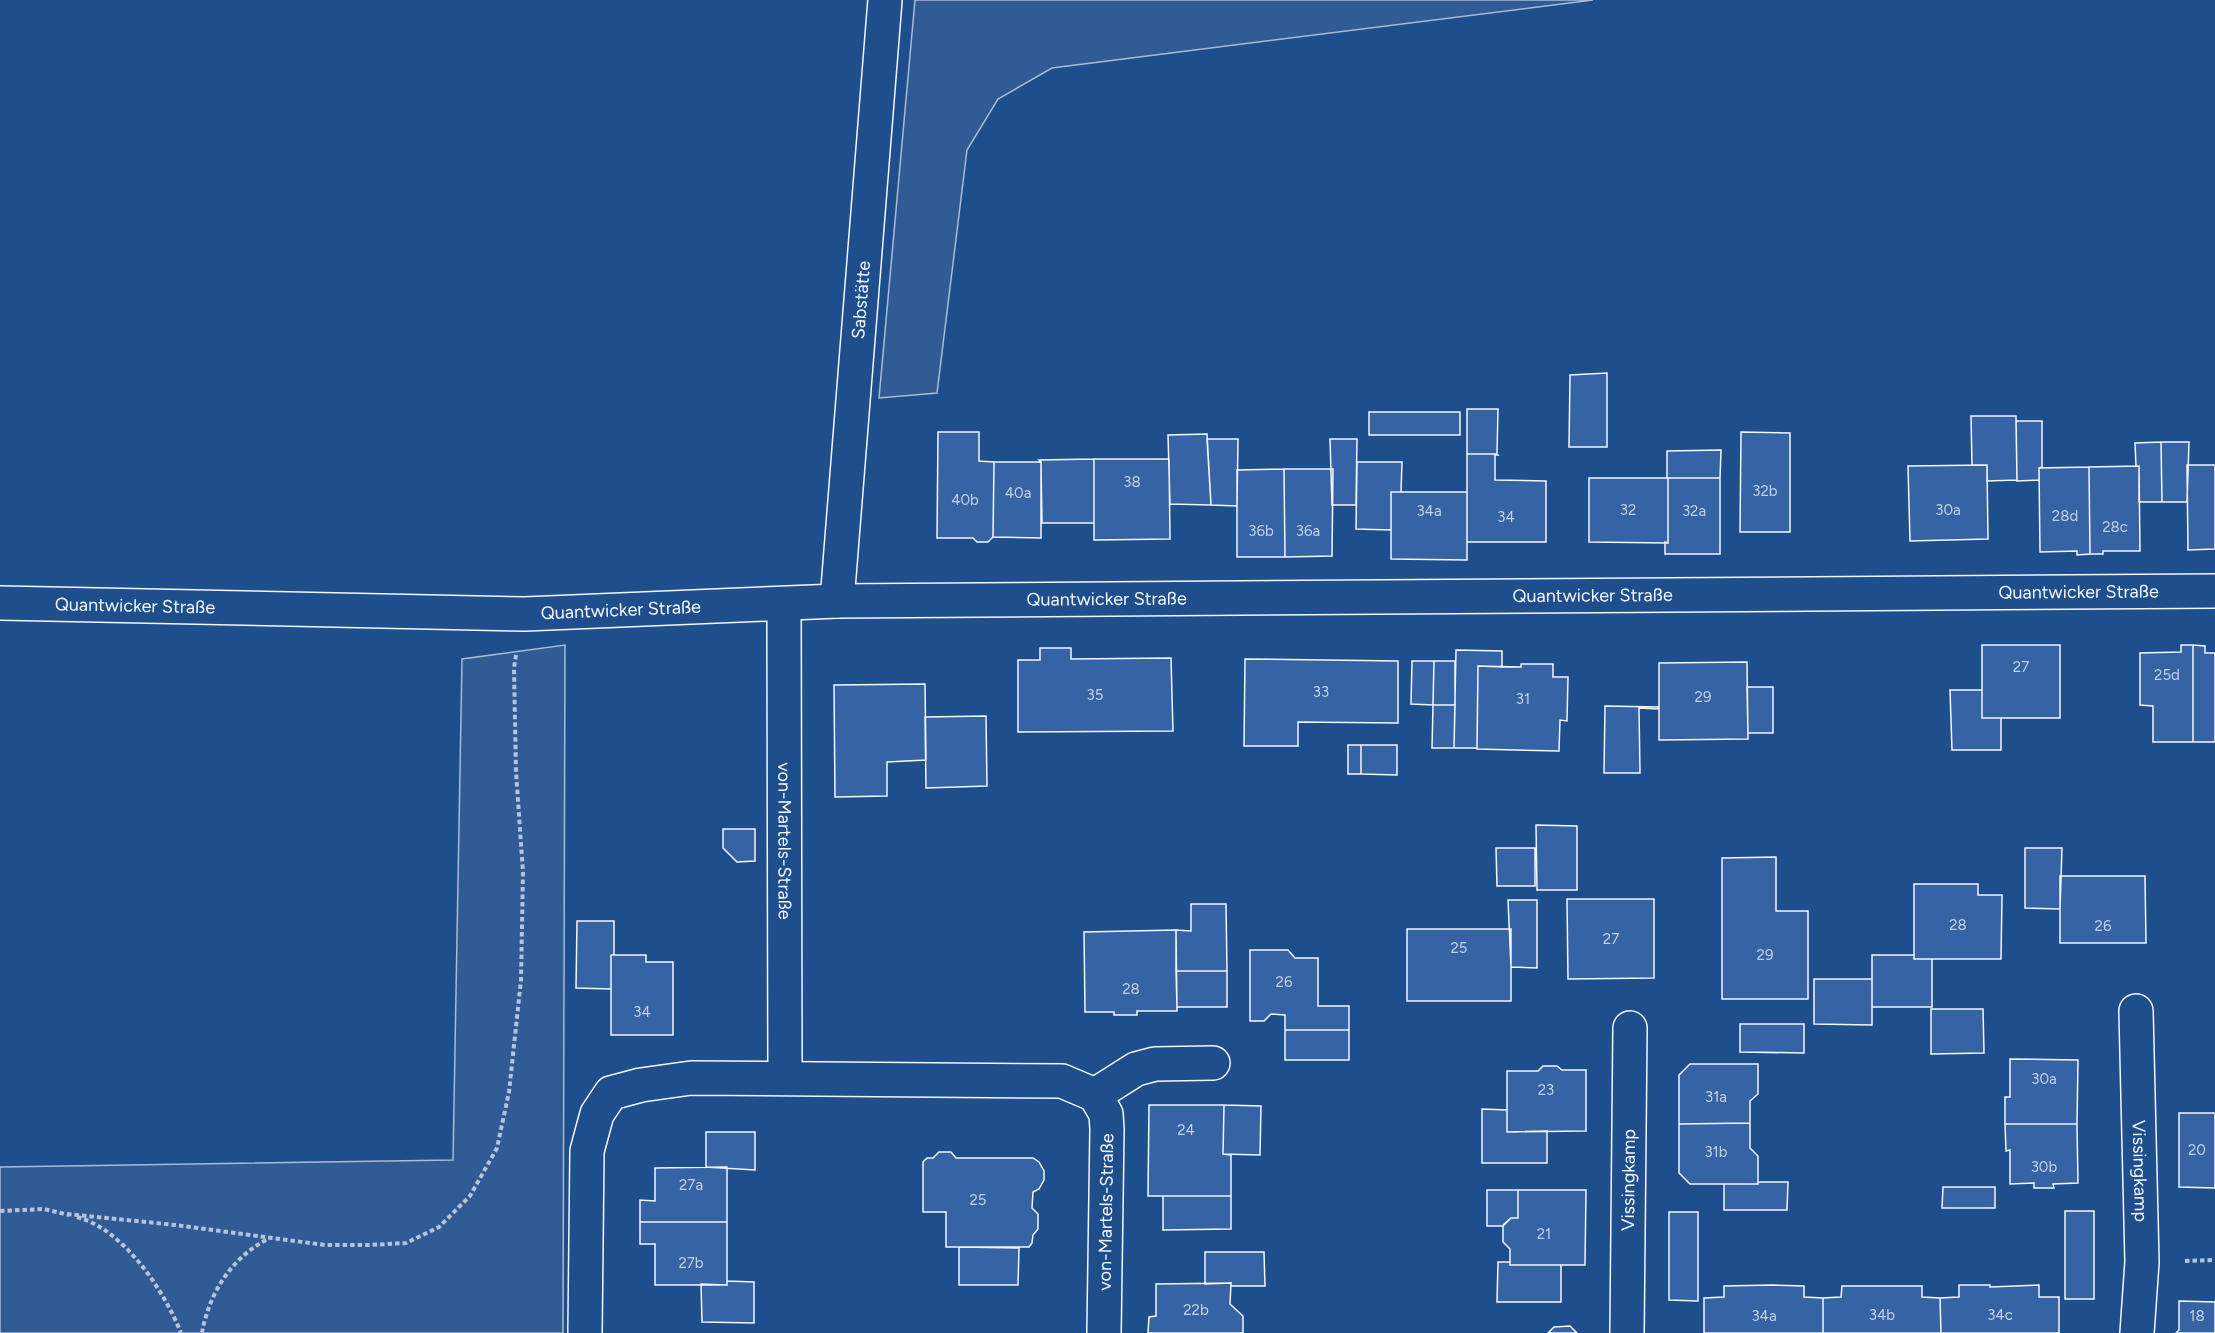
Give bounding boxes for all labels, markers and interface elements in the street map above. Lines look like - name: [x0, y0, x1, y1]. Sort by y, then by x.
- street label: Sabstätte: [847, 260, 875, 340]
- house number: 38: [1123, 473, 1141, 491]
- house number: 32b: [1752, 482, 1778, 500]
- house number: 40a: [1005, 484, 1031, 502]
- house number: 40b: [951, 491, 979, 509]
- house number: 32: [1620, 501, 1636, 519]
- house number: 30a: [1935, 501, 1961, 519]
- house number: 34a: [1416, 502, 1442, 520]
- house number: 32a: [1682, 502, 1706, 520]
- house number: 28d: [2052, 507, 2078, 525]
- house number: 34: [1497, 508, 1515, 526]
- house number: 28c: [2102, 518, 2128, 536]
- house number: 36b: [1248, 522, 1274, 540]
- house number: 36a: [1296, 522, 1320, 540]
- street label: Quantwicker Straße: [1998, 580, 2159, 604]
- street label: Quantwicker Straße: [1512, 584, 1673, 607]
- street label: Quantwicker Straße: [1026, 587, 1187, 611]
- street label: Quantwicker Straße: [55, 593, 215, 619]
- street label: Quantwicker Straße: [540, 596, 701, 624]
- house number: 27: [2013, 658, 2029, 676]
- house number: 25d: [2154, 666, 2180, 684]
- house number: 33: [1313, 683, 1329, 701]
- house number: 35: [1087, 686, 1103, 704]
- house number: 29: [1695, 688, 1711, 706]
- house number: 31: [1516, 690, 1530, 708]
- street label: von-Martels-Straße: [773, 762, 796, 920]
- house number: 28: [1949, 916, 1967, 934]
- house number: 26: [2095, 917, 2112, 935]
- house number: 27: [1603, 930, 1619, 948]
- house number: 25: [1450, 939, 1468, 957]
- house number: 29: [1757, 946, 1773, 964]
- house number: 26: [1276, 973, 1293, 991]
- house number: 28: [1122, 980, 1140, 998]
- house number: 34: [633, 1003, 651, 1021]
- house number: 30a: [2031, 1070, 2057, 1088]
- house number: 23: [1538, 1081, 1554, 1099]
- house number: 31a: [1705, 1088, 1727, 1106]
- street label: Vissingkamp: [2128, 1120, 2152, 1222]
- house number: 24: [1177, 1121, 1195, 1139]
- street label: Vissingkamp: [1617, 1129, 1640, 1231]
- street label: von-Martels-Straße: [1094, 1133, 1118, 1291]
- house number: 20: [2188, 1141, 2206, 1159]
- house number: 31b: [1704, 1143, 1728, 1161]
- house number: 30b: [2031, 1158, 2057, 1176]
- house number: 27a: [679, 1176, 703, 1194]
- house number: 25: [969, 1191, 987, 1209]
- house number: 21: [1537, 1225, 1551, 1243]
- house number: 27b: [678, 1254, 704, 1272]
- house number: 22b: [1183, 1301, 1209, 1319]
- house number: 34b: [1869, 1306, 1895, 1324]
- house number: 34c: [1987, 1306, 2013, 1324]
- house number: 34a: [1751, 1307, 1777, 1325]
- house number: 18: [2189, 1307, 2205, 1325]

